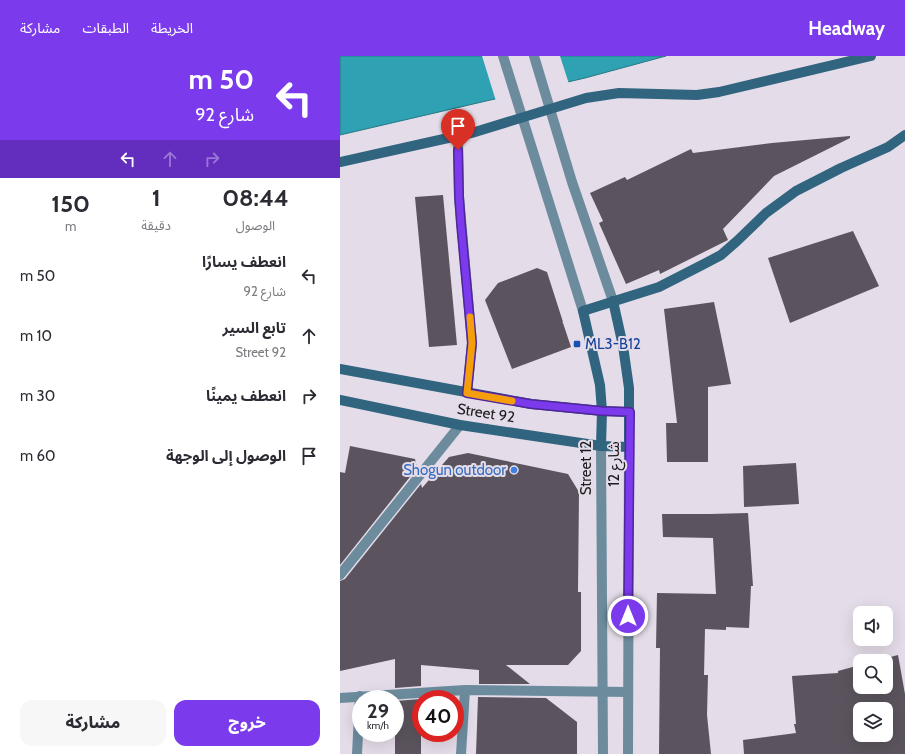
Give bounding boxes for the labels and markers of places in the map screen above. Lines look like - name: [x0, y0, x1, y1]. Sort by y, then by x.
- pin: [441, 109, 475, 150]
- place label: ML3-B12: [585, 335, 641, 353]
- marker: ML3-B12: [572, 339, 582, 349]
- place label: Shogun outdoor: [403, 461, 506, 479]
- marker: Shogun outdoor: [509, 465, 519, 475]

